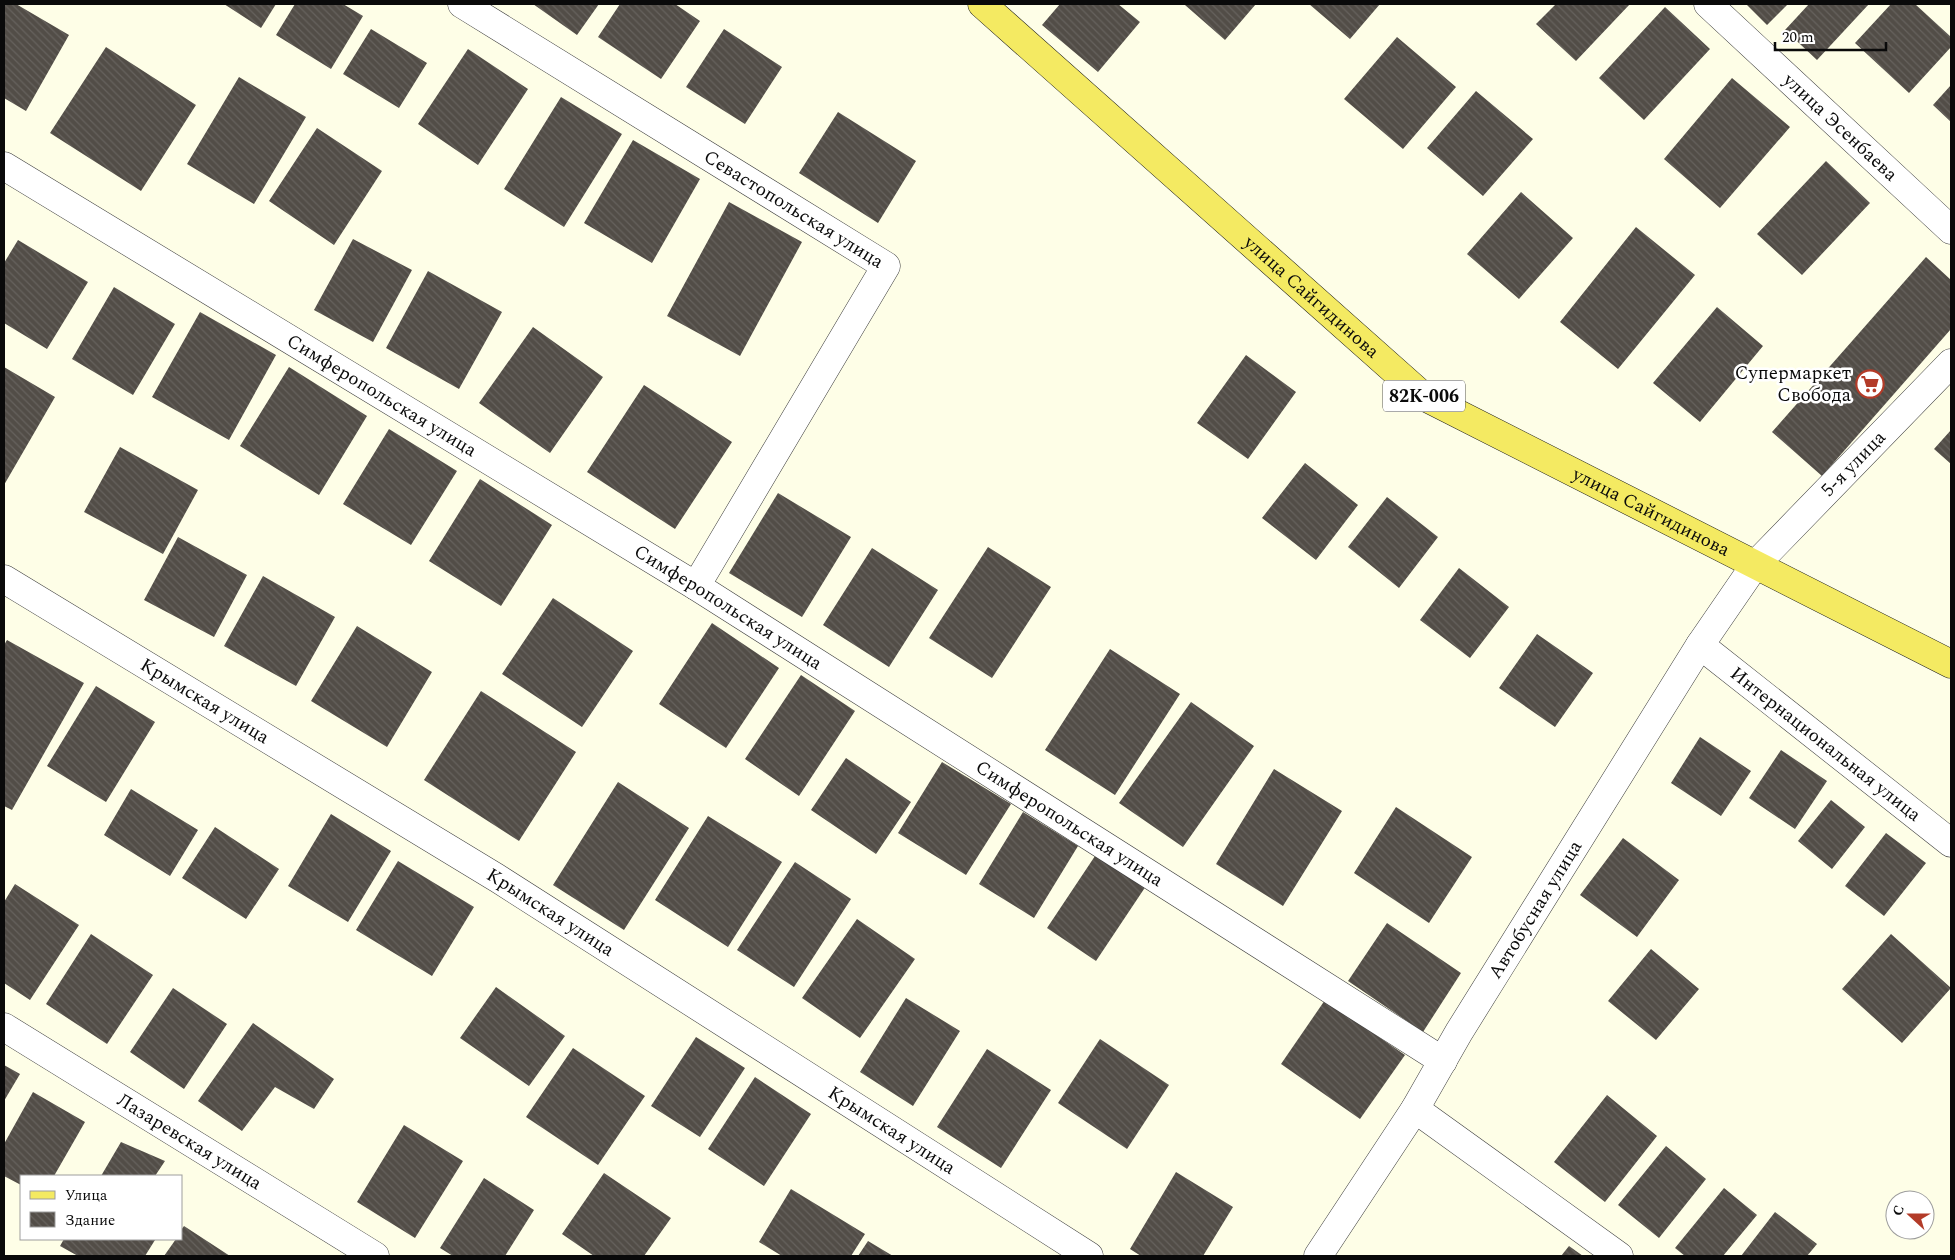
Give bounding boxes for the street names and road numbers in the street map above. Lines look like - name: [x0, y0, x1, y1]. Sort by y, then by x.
- street label: улица Эсенбаева: [1776, 66, 1905, 189]
- street label: Севастопольская улица: [698, 142, 890, 276]
- street label: улица Сайгидинова: [1236, 228, 1387, 366]
- street label: Симферопольская улица: [281, 326, 483, 465]
- road number: 82К-006: [1383, 381, 1465, 412]
- street label: 5-я улица: [1814, 423, 1893, 503]
- street label: улица Сайгидинова: [1567, 459, 1736, 564]
- street label: Симферопольская улица: [628, 537, 829, 678]
- street label: Крымская улица: [135, 650, 276, 752]
- street label: Интернациональная улица: [1724, 659, 1928, 829]
- street label: Симферопольская улица: [970, 753, 1170, 895]
- street label: Автобусная улица: [1481, 834, 1590, 985]
- street label: Крымская улица: [481, 860, 621, 964]
- street label: Крымская улица: [822, 1078, 962, 1182]
- street label: Лазаревская улица: [111, 1086, 268, 1198]

